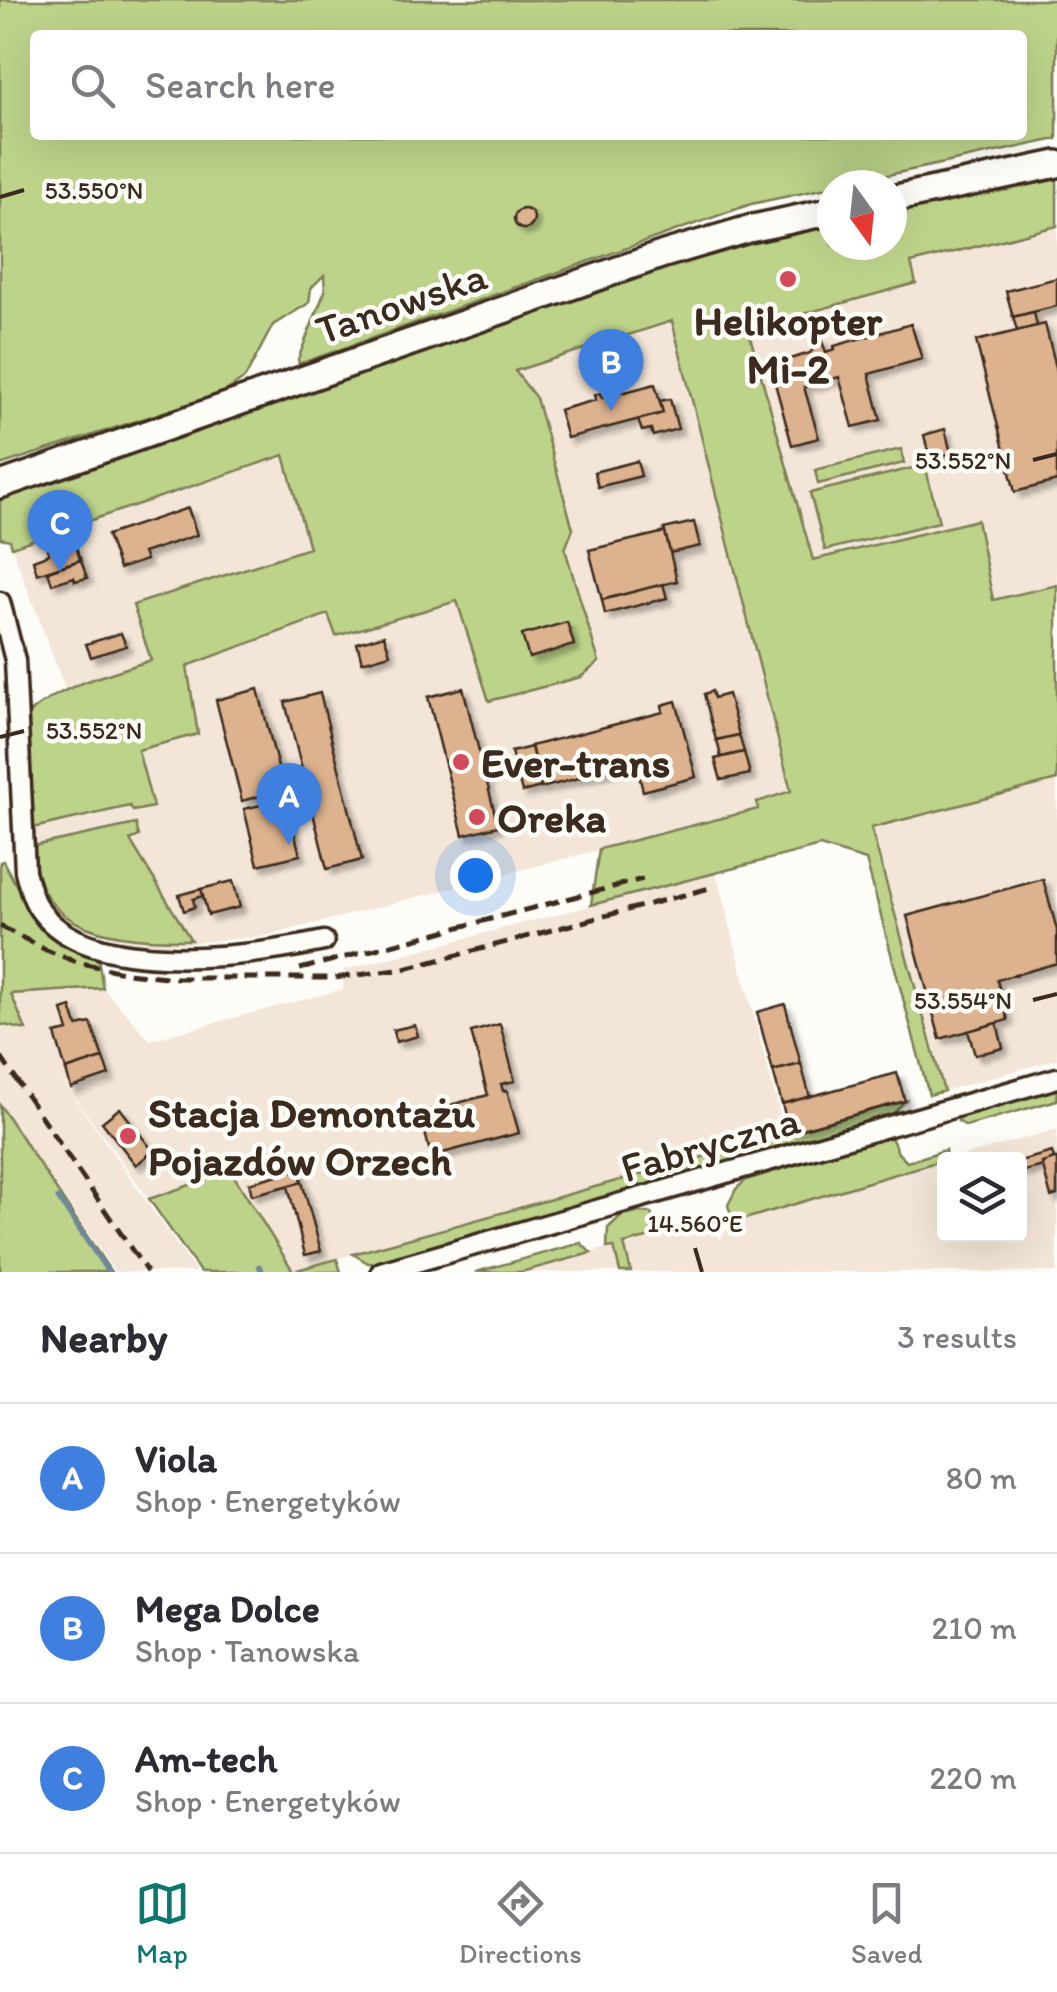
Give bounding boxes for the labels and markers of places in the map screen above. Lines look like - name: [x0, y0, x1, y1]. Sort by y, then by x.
- marker: Helikopter Mi-2: [777, 268, 799, 290]
- place label: Helikopter Mi-2: [694, 295, 883, 394]
- pin: B: [578, 328, 644, 411]
- pin: C: [28, 490, 92, 572]
- place label: Ever-trans: [481, 737, 670, 788]
- marker: Ever-trans: [450, 751, 472, 773]
- pin: A: [256, 762, 322, 845]
- place label: Oreka: [497, 792, 607, 843]
- marker: Oreka: [466, 806, 488, 828]
- place label: Stacja Demontażu Pojazdów Orzech: [148, 1087, 476, 1186]
- marker: Stacja Demontażu Pojazdów Orzech: [117, 1125, 139, 1147]

